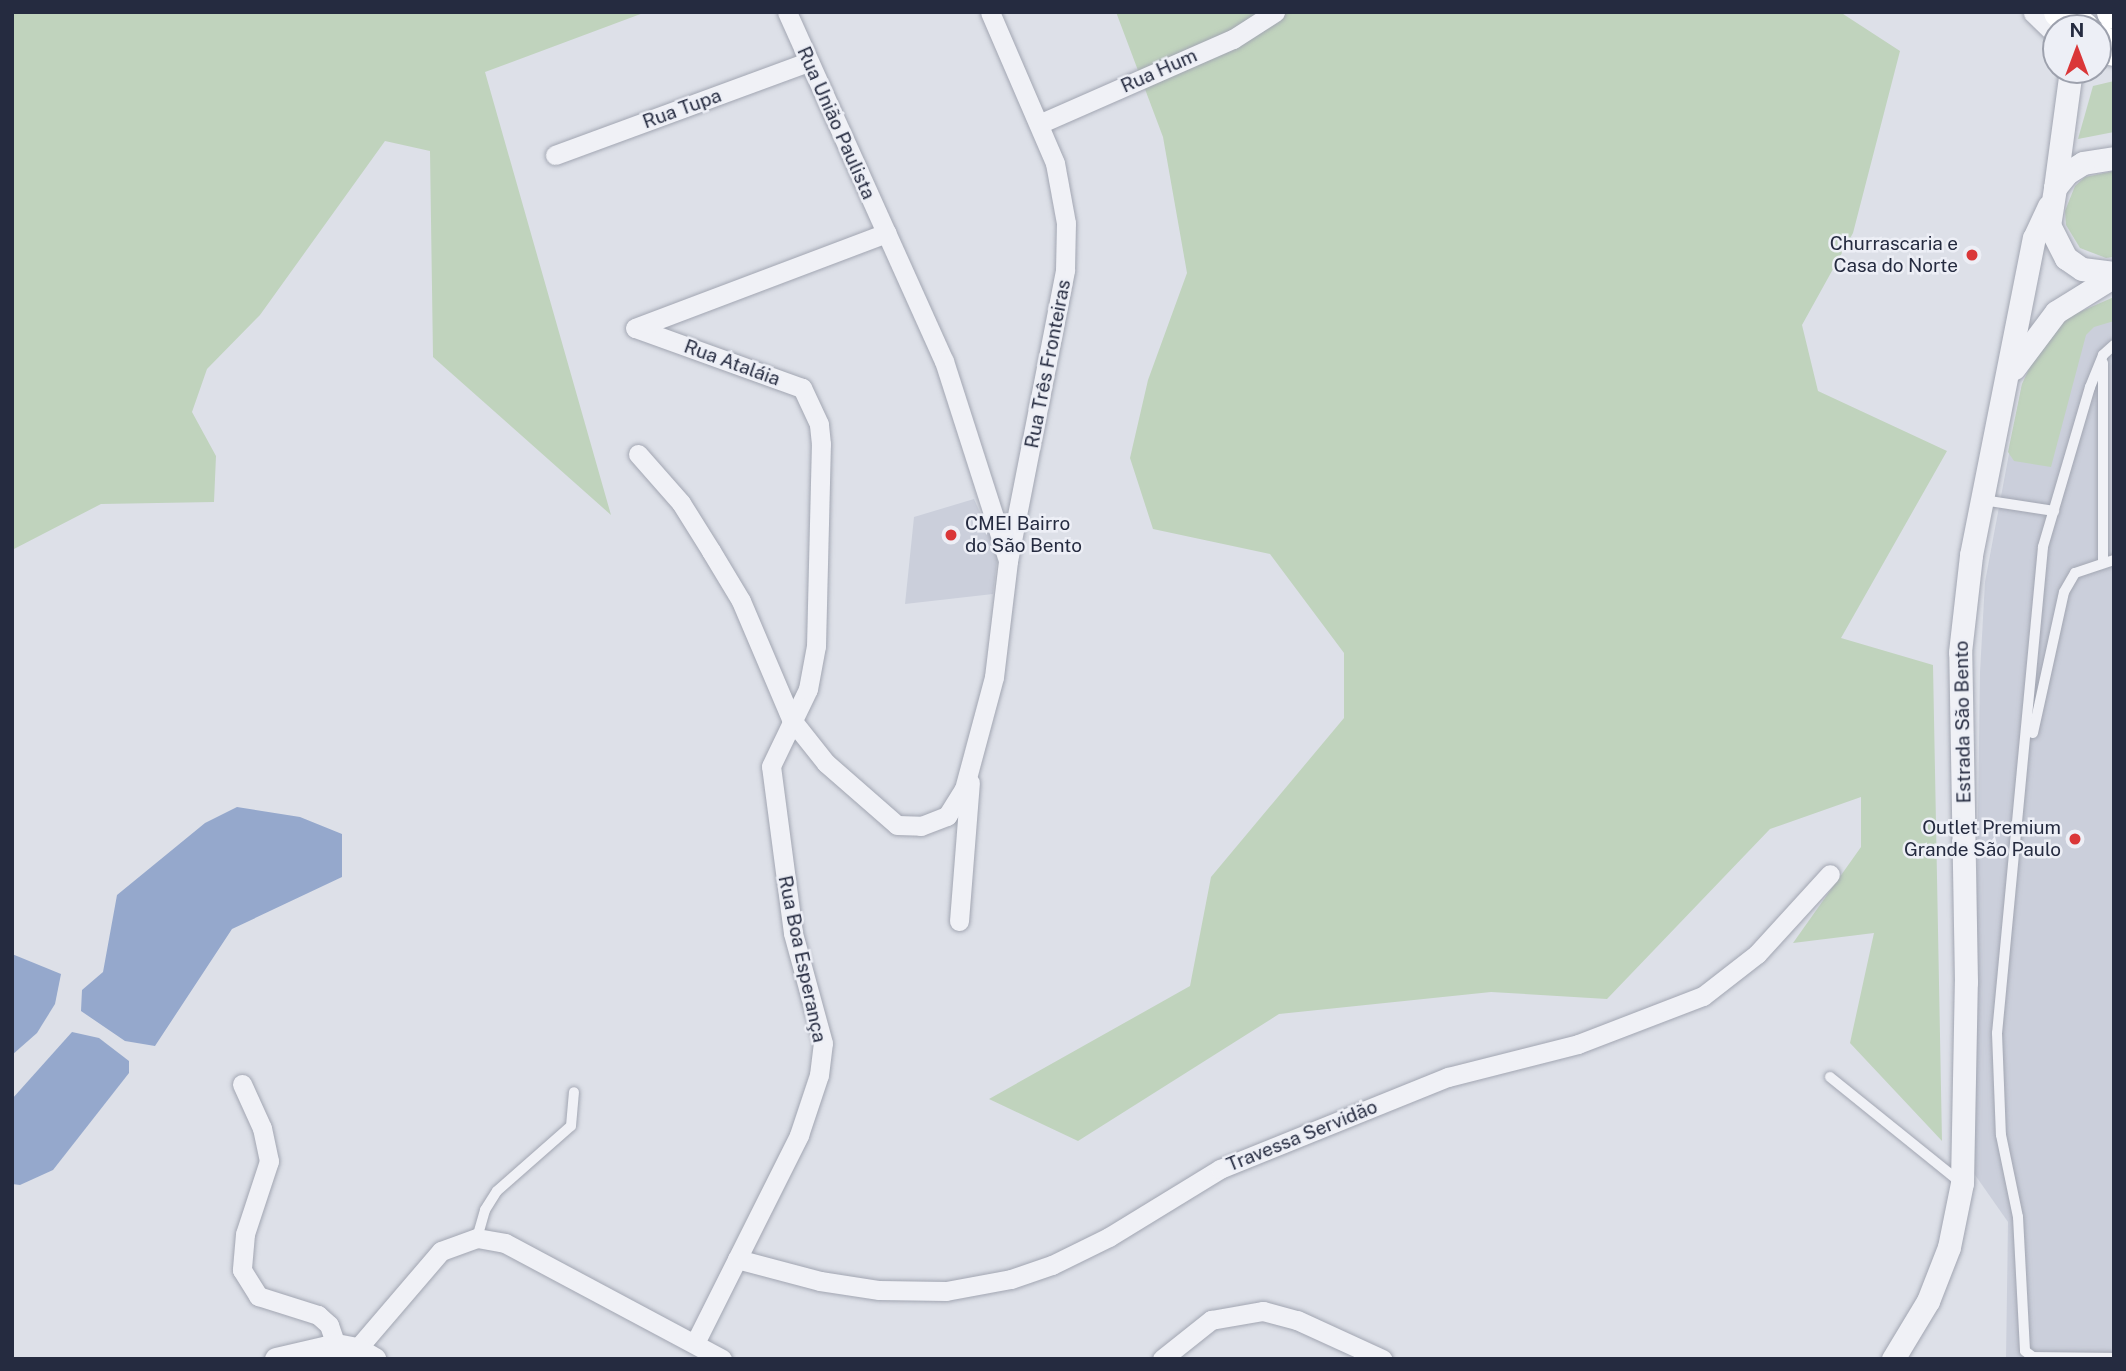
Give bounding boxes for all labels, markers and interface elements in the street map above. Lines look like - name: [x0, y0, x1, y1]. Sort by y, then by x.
- north arrow: [2042, 14, 2112, 84]
- text: N: [2070, 19, 2084, 41]
- street label: Rua União Paulista: [792, 43, 880, 203]
- street label: Rua Hum: [1117, 44, 1201, 98]
- street label: Rua Tupa: [640, 84, 724, 134]
- place label: Churrascaria e Casa do Norte: [1830, 233, 1958, 277]
- marker: Churrascaria e Casa do Norte: [1964, 247, 1980, 263]
- street label: Rua Três Fronteiras: [1020, 278, 1076, 450]
- street label: Rua Ataláia: [681, 335, 783, 391]
- place label: CMEI Bairro do São Bento: [965, 513, 1082, 557]
- marker: CMEI Bairro do São Bento: [943, 527, 959, 543]
- street label: Estrada São Bento: [1950, 640, 1976, 804]
- place label: Outlet Premium Grande São Paulo: [1904, 817, 2061, 861]
- marker: Outlet Premium Grande São Paulo: [2067, 831, 2083, 847]
- street label: Rua Boa Esperança: [773, 874, 831, 1044]
- street label: Travessa Servidão: [1223, 1095, 1381, 1177]

